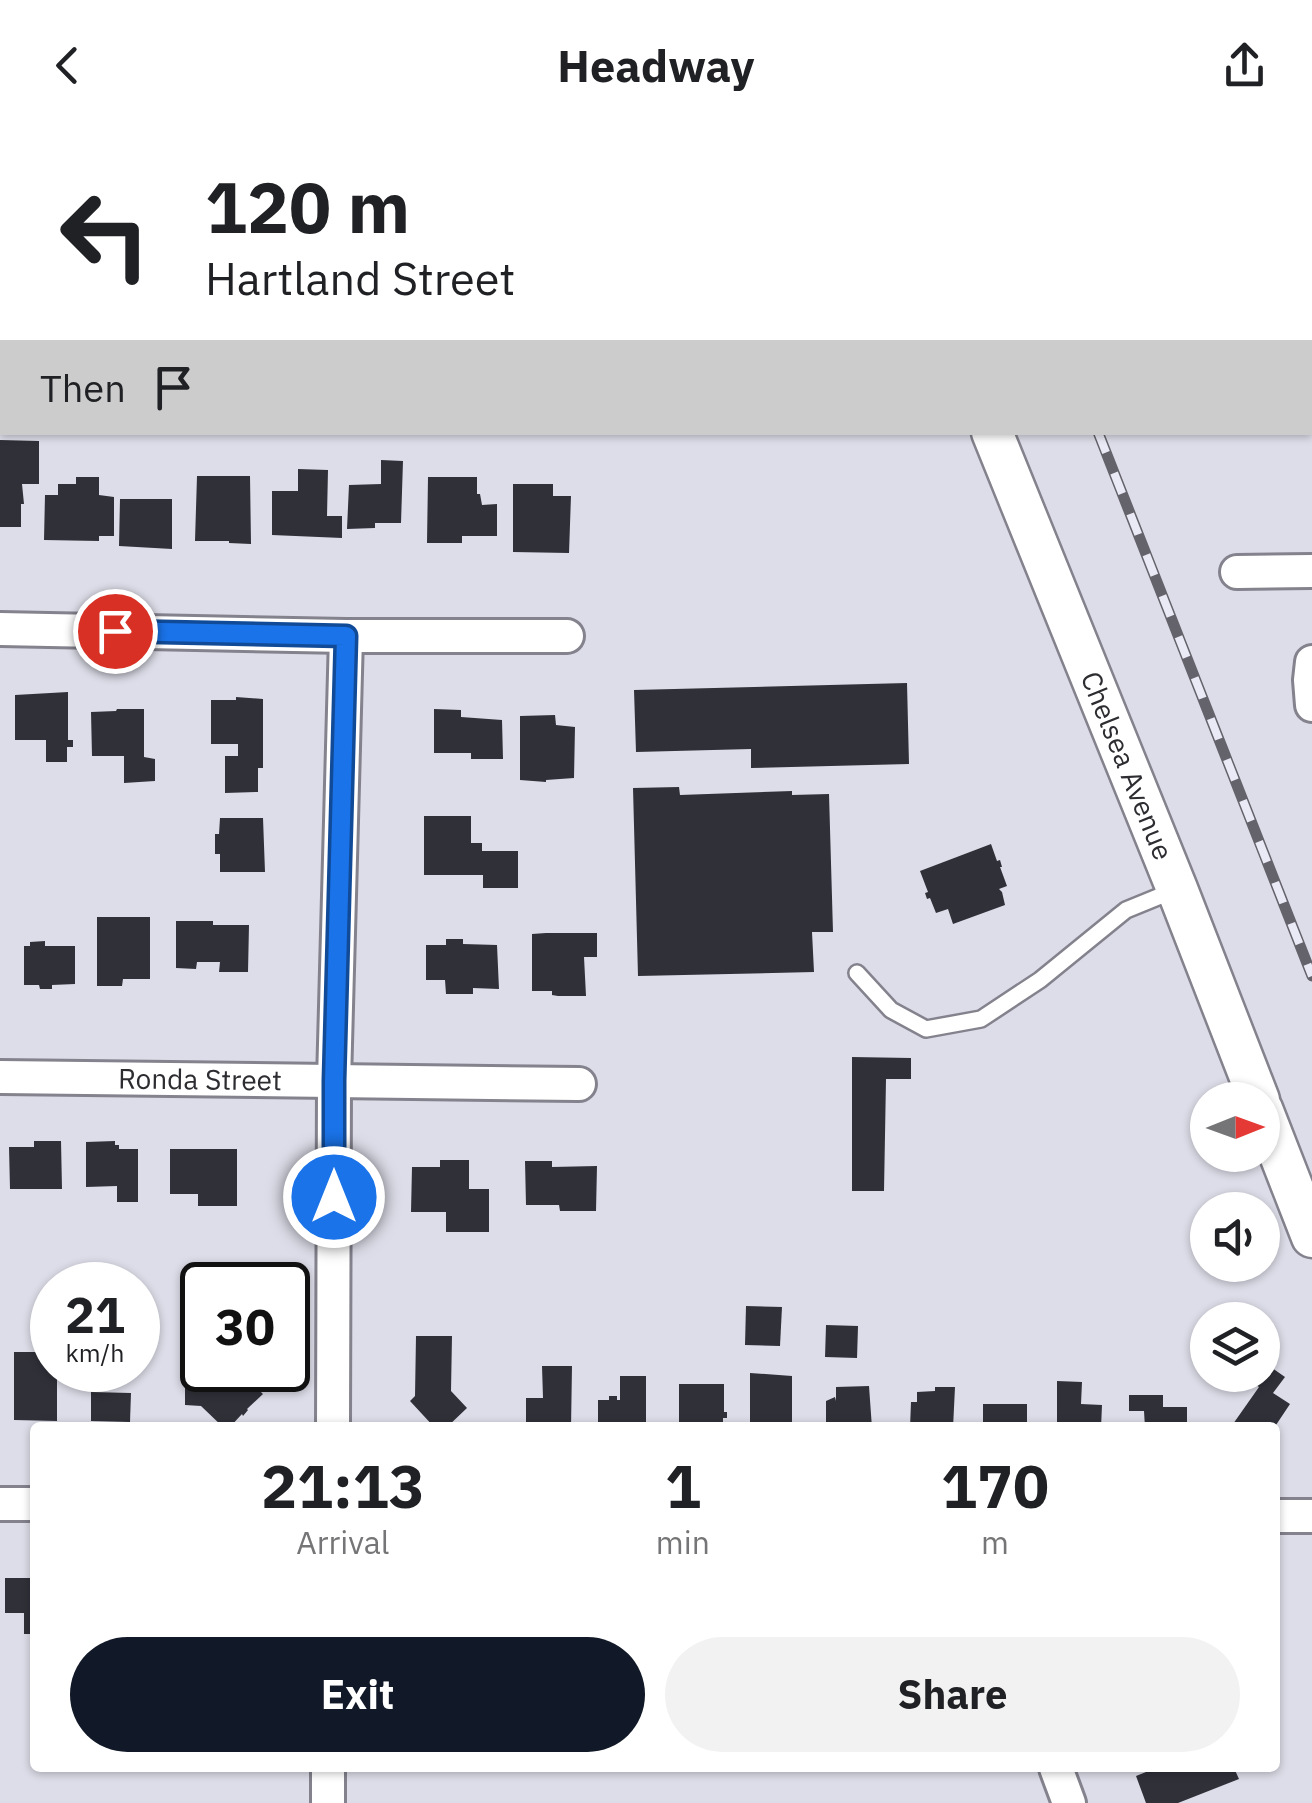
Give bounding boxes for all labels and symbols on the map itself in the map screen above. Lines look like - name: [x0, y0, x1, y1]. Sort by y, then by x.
- pin: [73, 589, 158, 674]
- street label: Chelsea Avenue: [1073, 666, 1182, 865]
- street label: Ronda Street: [118, 1059, 282, 1098]
- north arrow: [1190, 1082, 1280, 1172]
- position arrow: [282, 1145, 386, 1249]
- speed limit sign: 30: [180, 1262, 310, 1392]

